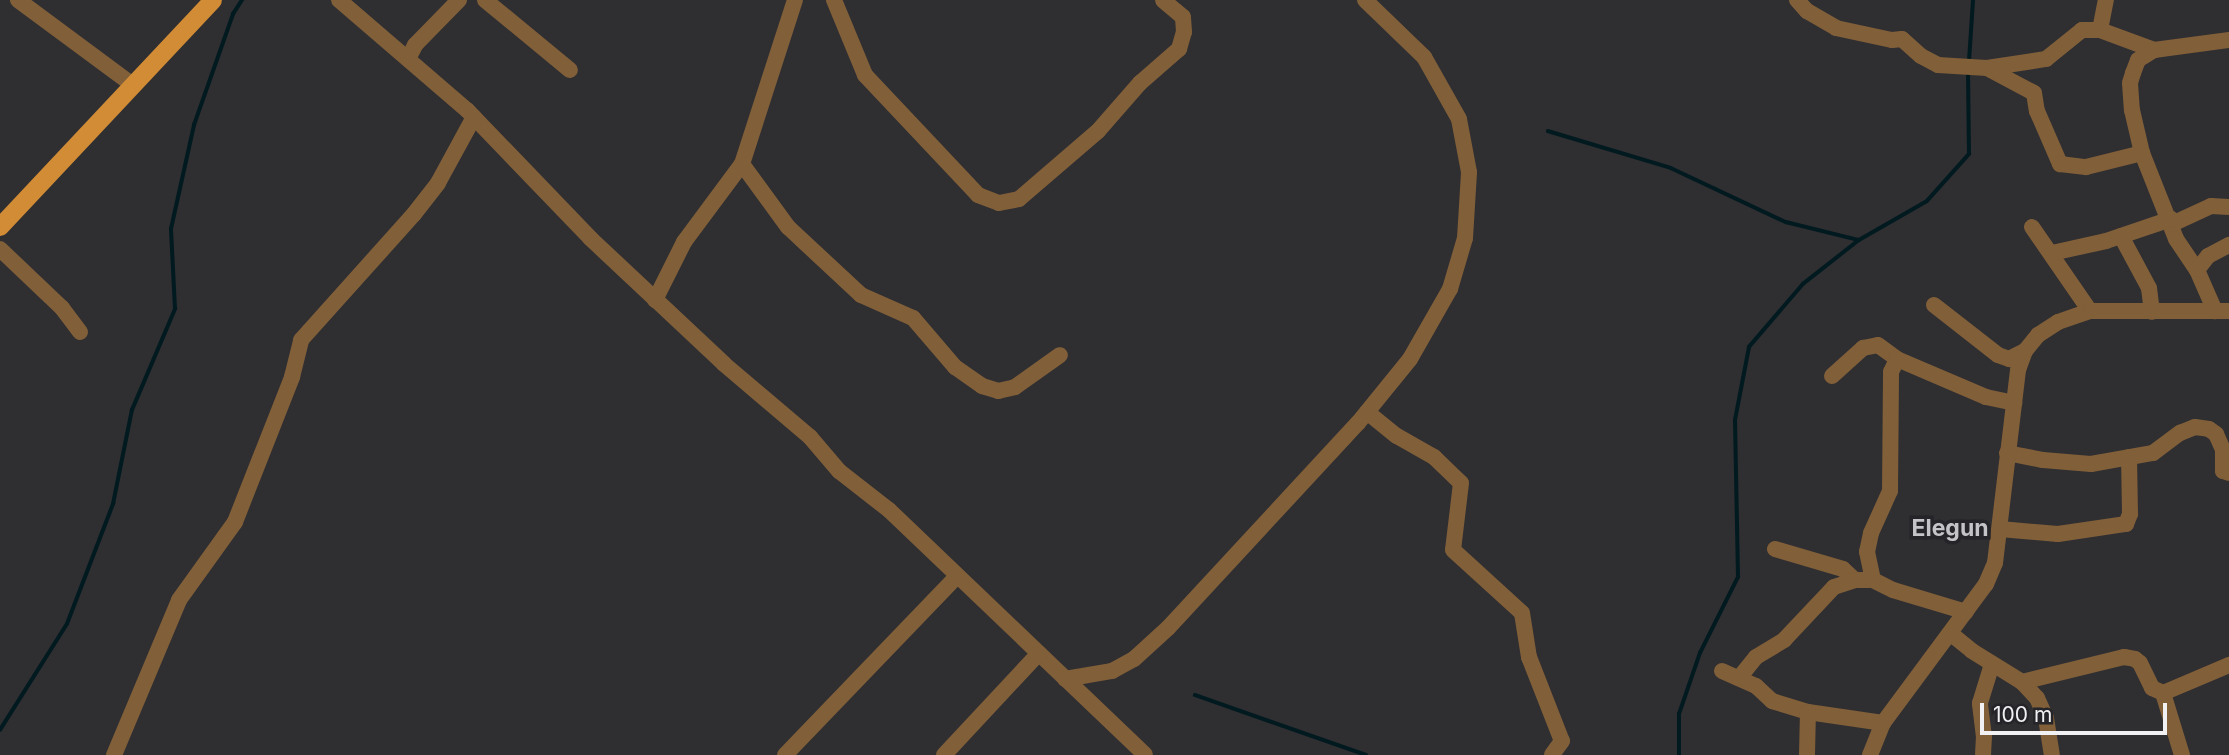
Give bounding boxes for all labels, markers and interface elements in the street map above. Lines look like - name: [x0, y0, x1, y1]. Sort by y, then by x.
- district label: Elegun: [1911, 514, 1989, 542]
- scale bar: [1984, 688, 2171, 732]
- text: 100 m: [1993, 702, 2052, 727]

